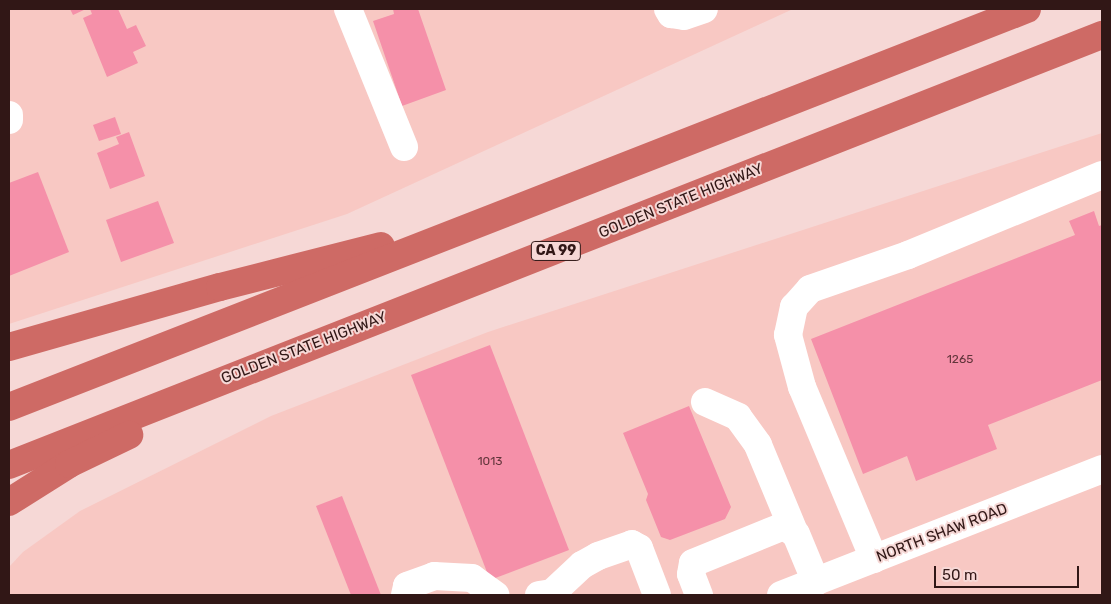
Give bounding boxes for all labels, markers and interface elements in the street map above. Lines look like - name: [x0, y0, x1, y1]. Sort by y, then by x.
- street label: GOLDEN STATE HIGHWAY: [596, 160, 766, 242]
- road number: CA 99: [530, 240, 582, 262]
- street label: GOLDEN STATE HIGHWAY: [219, 308, 389, 388]
- house number: 1265: [947, 353, 973, 367]
- house number: 1013: [477, 455, 503, 469]
- street label: NORTH SHAW ROAD: [874, 500, 1010, 566]
- scale bar: [936, 556, 1081, 588]
- text: 50 m: [942, 566, 977, 584]

